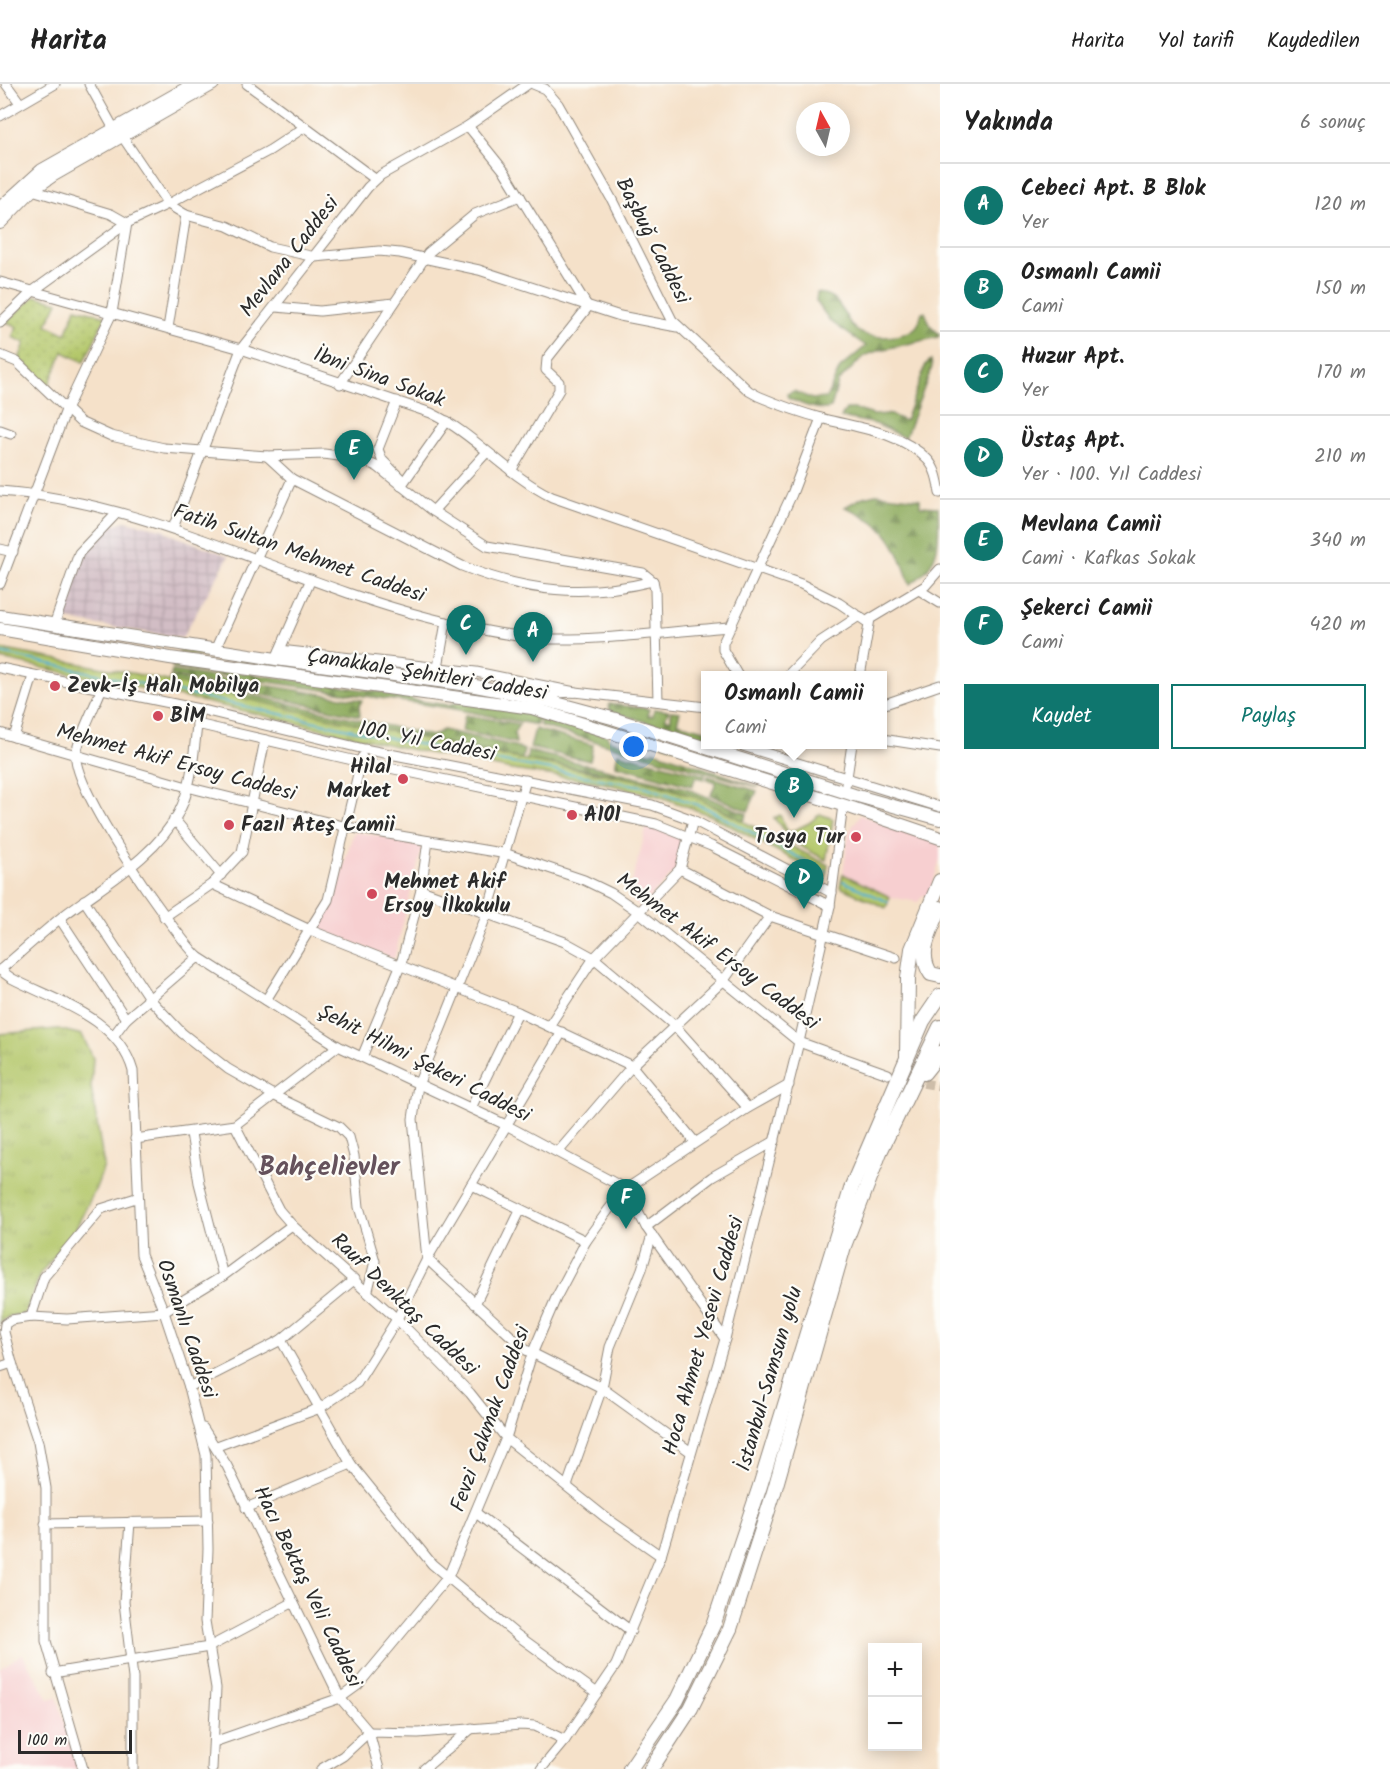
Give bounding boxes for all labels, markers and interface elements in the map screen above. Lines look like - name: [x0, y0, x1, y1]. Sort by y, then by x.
- text: Harita: [30, 19, 107, 64]
- text: Harita: [1071, 25, 1125, 58]
- text: Yol tarifi: [1158, 25, 1234, 58]
- text: Kaydedilen: [1267, 25, 1360, 58]
- north arrow: [796, 102, 850, 156]
- text: Yakında: [964, 102, 1053, 144]
- text: 6 sonuç: [1300, 107, 1366, 139]
- street label: Başbuğ Caddesi: [606, 172, 699, 311]
- text: Cebeci Apt. B Blok: [1021, 172, 1205, 207]
- street label: Mevlana Caddesi: [232, 188, 349, 325]
- text: A: [977, 189, 990, 221]
- text: 120 m: [1314, 189, 1366, 221]
- text: Yer: [1021, 207, 1048, 239]
- text: Osmanlı Camii: [1021, 256, 1161, 291]
- text: B: [977, 273, 990, 305]
- text: 150 m: [1315, 273, 1366, 305]
- text: Cami: [1021, 291, 1063, 323]
- street label: İbni Sina Sokak: [309, 339, 450, 417]
- text: Huzur Apt.: [1021, 340, 1125, 375]
- text: C: [977, 357, 990, 389]
- text: 170 m: [1317, 357, 1366, 389]
- text: Yer: [1021, 375, 1048, 407]
- text: Üstaş Apt.: [1021, 424, 1125, 459]
- pin: E: [334, 430, 374, 480]
- text: D: [977, 441, 990, 473]
- text: 210 m: [1314, 441, 1366, 473]
- text: Yer · 100. Yıl Caddesi: [1021, 459, 1201, 491]
- street label: Fatih Sultan Mehmet Caddesi: [169, 495, 430, 613]
- text: Mevlana Camii: [1021, 508, 1161, 543]
- text: E: [978, 525, 989, 557]
- text: 340 m: [1310, 525, 1366, 557]
- text: Cami · Kafkas Sokak: [1021, 543, 1196, 575]
- text: Şekerci Camii: [1021, 592, 1152, 627]
- pin: C: [446, 606, 486, 655]
- text: F: [978, 609, 989, 641]
- text: 420 m: [1309, 609, 1366, 641]
- pin: A: [514, 612, 552, 662]
- text: Cami: [1021, 627, 1063, 659]
- street label: Çanakkale Şehitleri Caddesi: [304, 640, 551, 710]
- place label: Zevk-İş Halı Mobilya: [67, 670, 259, 703]
- popup: [701, 671, 887, 749]
- text: Osmanlı Camii: [724, 677, 864, 712]
- marker: Zevk-İş Halı Mobilya: [48, 679, 62, 693]
- button: Kaydet: [964, 684, 1159, 749]
- button: Paylaş: [1171, 684, 1366, 749]
- place label: BİM: [170, 700, 206, 733]
- marker: BİM: [151, 709, 165, 723]
- text: Cami: [724, 712, 766, 744]
- street label: 100. Yıl Caddesi: [356, 713, 499, 772]
- street label: Mehmet Akif Ersoy Caddesi: [53, 715, 300, 811]
- your location: [619, 732, 648, 761]
- place label: Hilal Market: [327, 751, 392, 808]
- pin: B: [774, 768, 814, 818]
- marker: Hilal Market: [396, 772, 410, 786]
- place label: A101: [584, 799, 621, 832]
- marker: A101: [565, 808, 579, 822]
- place label: Fazıl Ateş Camii: [241, 809, 395, 842]
- marker: Fazıl Ateş Camii: [222, 818, 236, 832]
- place label: Tosya Tur: [754, 821, 845, 854]
- marker: Tosya Tur: [849, 830, 863, 844]
- pin: D: [784, 860, 824, 909]
- street label: Mehmet Akif Ersoy Caddesi: [609, 865, 826, 1040]
- place label: Mehmet Akif Ersoy İlkokulu: [384, 866, 511, 923]
- marker: Mehmet Akif Ersoy İlkokulu: [365, 887, 379, 901]
- street label: Şehit Hilmi Şekeri Caddesi: [312, 996, 537, 1133]
- district label: Bahçelievler: [258, 1146, 401, 1189]
- pin: F: [606, 1180, 646, 1229]
- street label: Hoca Ahmet Yesevi Caddesi: [654, 1212, 754, 1459]
- street label: Rauf Denktaş Caddesi: [323, 1226, 486, 1385]
- street label: Osmanlı Caddesi: [147, 1255, 226, 1404]
- street label: İstanbul-Samsun yolu: [728, 1282, 812, 1476]
- street label: Fevzi Çakmak Caddesi: [442, 1320, 540, 1517]
- street label: Hacı Bektaş Veli Caddesi: [244, 1480, 371, 1695]
- map controls: [868, 1643, 922, 1751]
- button: +: [868, 1643, 922, 1697]
- button: −: [868, 1697, 922, 1751]
- scale bar: [18, 1727, 132, 1754]
- text: 100 m: [27, 1728, 67, 1753]

